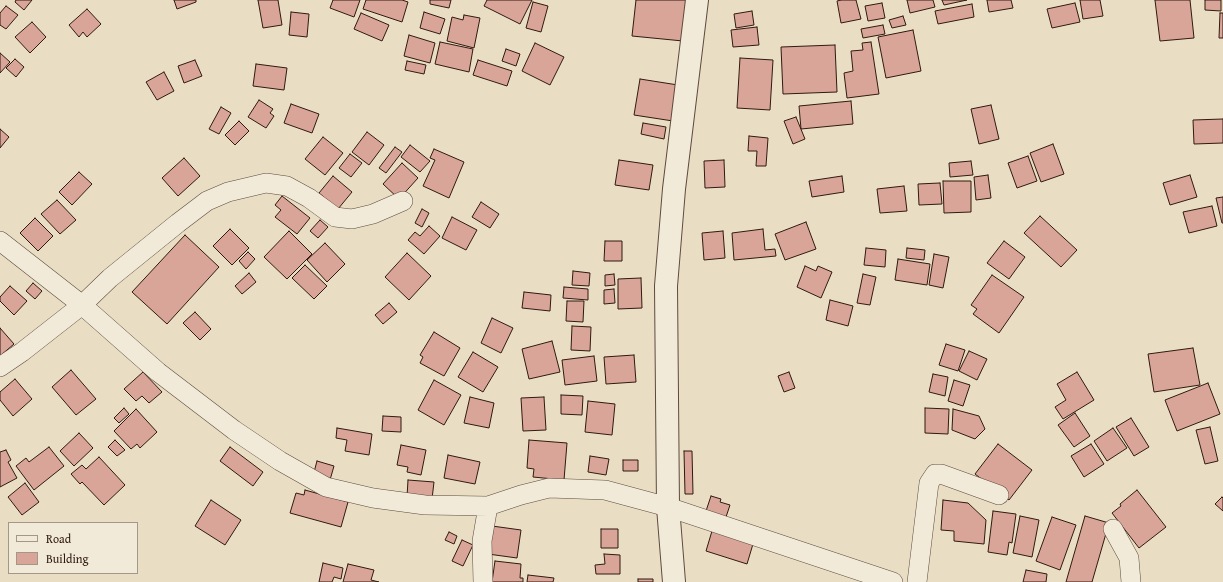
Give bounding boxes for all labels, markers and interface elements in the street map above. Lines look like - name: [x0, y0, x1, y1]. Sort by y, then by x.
- legend: [8, 522, 138, 574]
- text: Road: [46, 530, 71, 547]
- text: Building: [46, 550, 89, 567]

